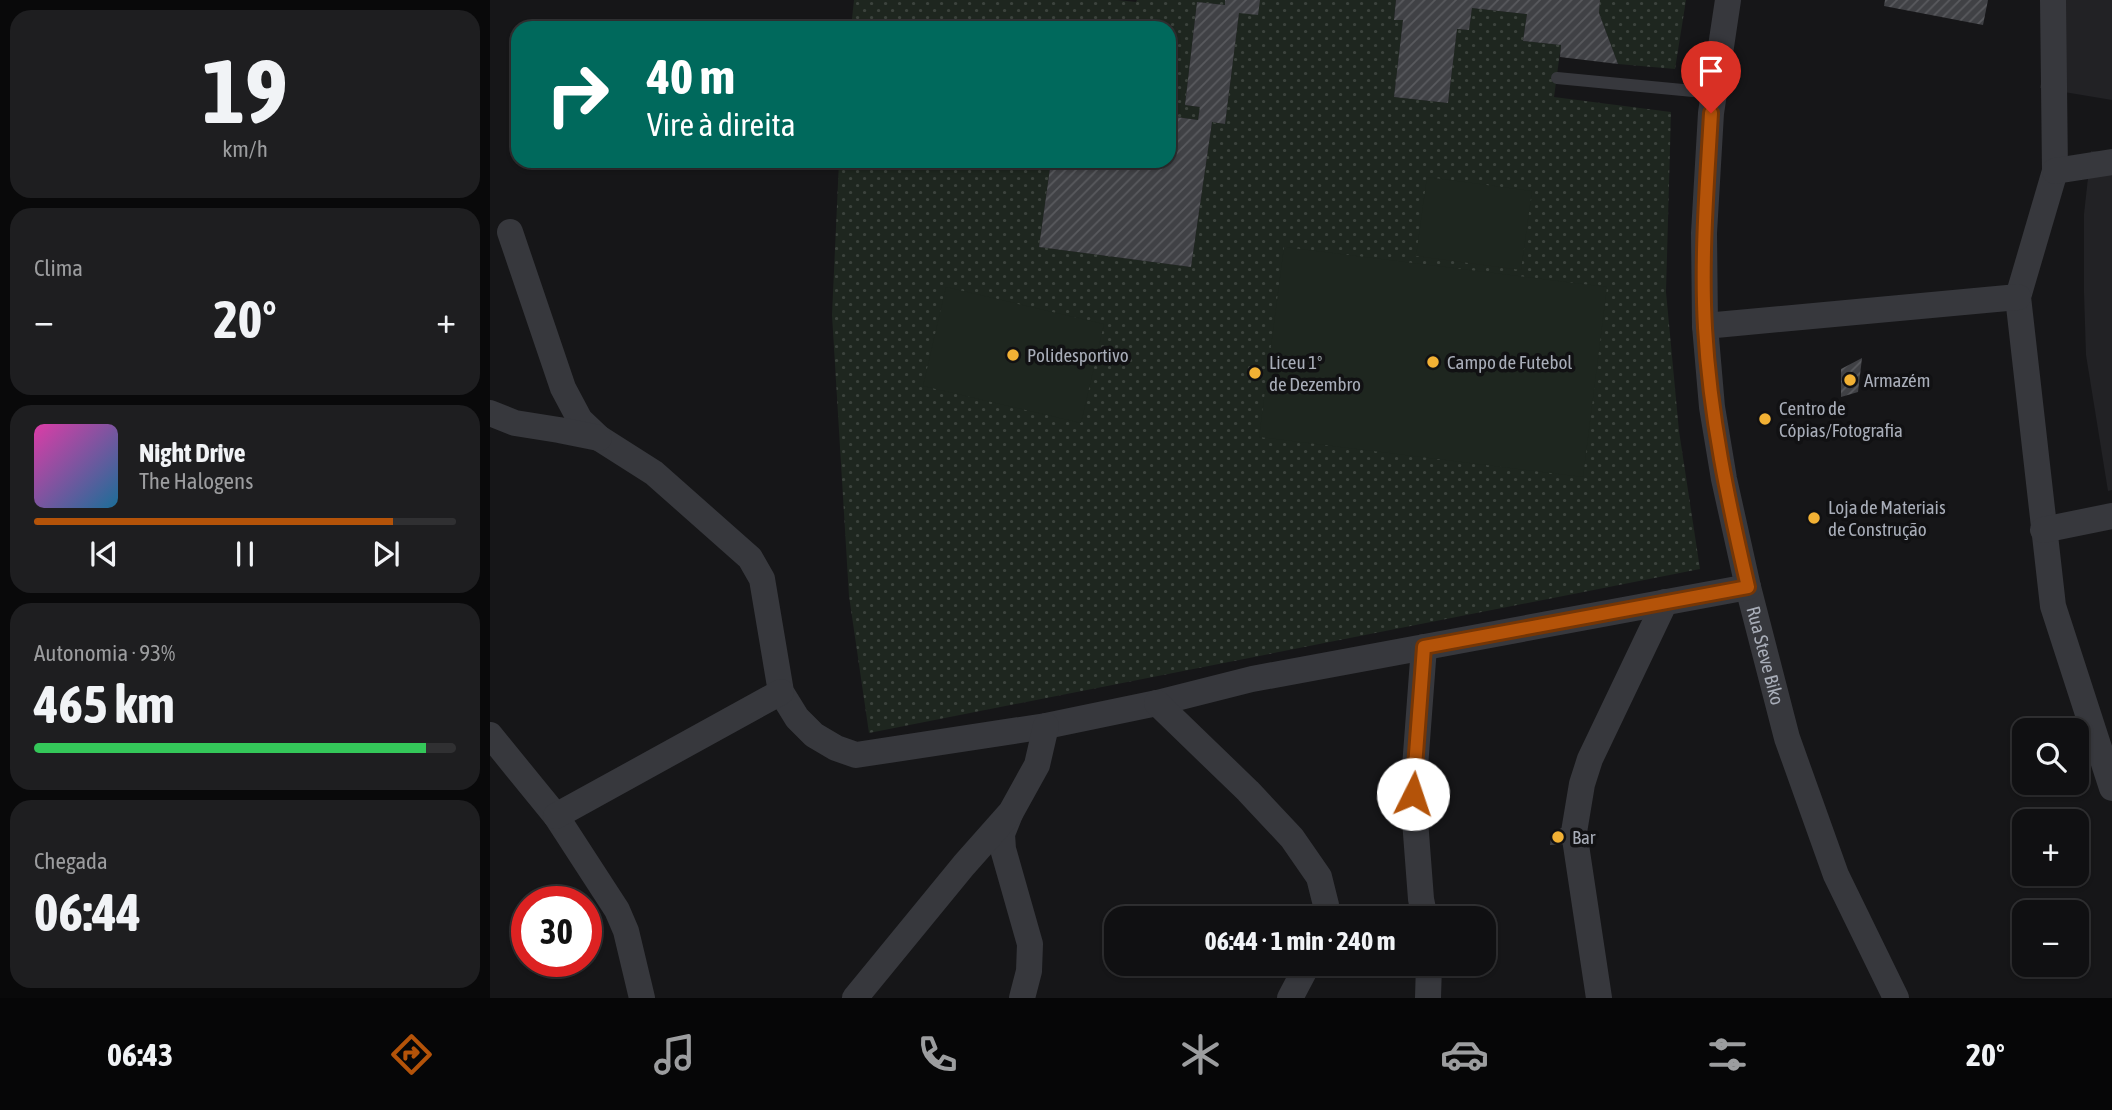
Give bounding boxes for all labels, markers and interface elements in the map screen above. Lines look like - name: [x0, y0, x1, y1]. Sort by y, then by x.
- text: 19: [202, 38, 288, 142]
- pin: [1681, 41, 1741, 113]
- text: 40 m: [647, 48, 735, 104]
- icon: right: [532, 49, 623, 140]
- icon: arrive: [1692, 52, 1730, 90]
- text: Vire à direita: [647, 106, 796, 143]
- text: km/h: [222, 136, 268, 162]
- text: Clima: [34, 255, 83, 281]
- text: 20°: [213, 289, 277, 349]
- text: −: [34, 298, 54, 341]
- text: +: [436, 298, 456, 341]
- place label: Polidesportivo: [1027, 344, 1129, 366]
- marker: Polidesportivo: [1005, 347, 1021, 363]
- place label: Liceu 1º de Dezembro: [1269, 351, 1361, 395]
- place label: Campo de Futebol: [1447, 351, 1572, 373]
- marker: Campo de Futebol: [1425, 354, 1441, 370]
- marker: Liceu 1º de Dezembro: [1247, 365, 1263, 381]
- place label: Armazém: [1864, 369, 1930, 391]
- marker: Armazém: [1842, 372, 1858, 388]
- place label: Centro de Cópias/Fotografia: [1779, 397, 1903, 441]
- marker: Centro de Cópias/Fotografia: [1757, 411, 1773, 427]
- text: Night Drive: [139, 438, 246, 468]
- text: The Halogens: [139, 468, 253, 494]
- place label: Loja de Materiais de Construção: [1828, 496, 1946, 540]
- marker: Loja de Materiais de Construção: [1806, 510, 1822, 526]
- icon: previous: [85, 535, 123, 573]
- icon: pause: [226, 535, 264, 573]
- icon: next: [367, 535, 405, 573]
- street label: Rua Steve Biko: [1742, 604, 1789, 707]
- text: Autonomia · 93%: [34, 640, 175, 666]
- text: 465 km: [34, 674, 175, 734]
- map controls: [2012, 718, 2089, 977]
- button: search: [2012, 718, 2089, 795]
- position arrow: [1376, 757, 1450, 831]
- button: +: [2012, 809, 2089, 886]
- place label: Bar: [1572, 826, 1596, 848]
- marker: Bar: [1550, 829, 1566, 845]
- text: Chegada: [34, 848, 108, 874]
- text: 06:44: [34, 882, 141, 942]
- speed limit sign: 30: [511, 886, 602, 977]
- button: −: [2012, 900, 2089, 977]
- text: 06:44 · 1 min · 240 m: [1205, 926, 1395, 956]
- icon: directions: [387, 1030, 436, 1079]
- icon: music: [650, 1030, 699, 1079]
- icon: phone: [913, 1030, 962, 1079]
- icon: climate: [1176, 1030, 1225, 1079]
- icon: car: [1440, 1030, 1489, 1079]
- icon: filters: [1703, 1030, 1752, 1079]
- text: 06:43: [107, 1036, 173, 1073]
- text: 20°: [1966, 1036, 2005, 1073]

